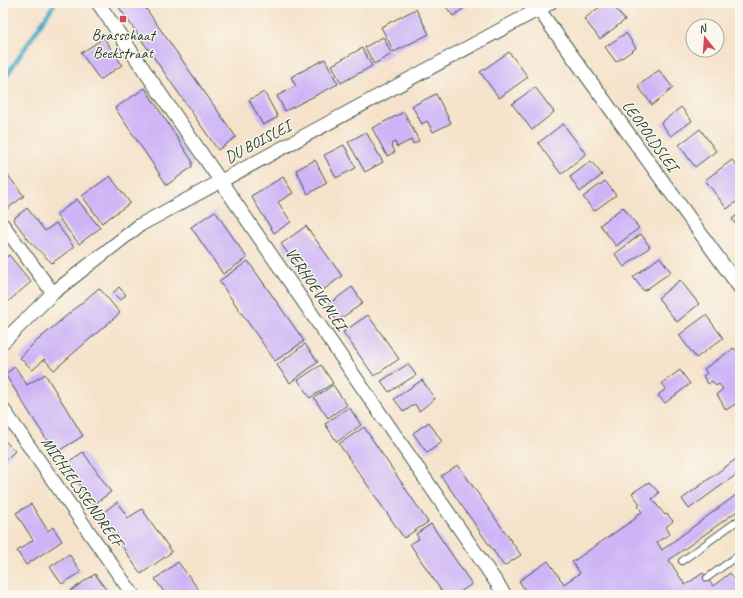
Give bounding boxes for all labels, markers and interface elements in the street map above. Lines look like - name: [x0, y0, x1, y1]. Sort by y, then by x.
- marker: Brasschaat Beekstraat: [118, 14, 128, 24]
- north arrow: [685, 18, 725, 58]
- text: N: [697, 20, 709, 36]
- place label: Brasschaat Beekstraat: [91, 25, 157, 63]
- street label: LEOPOLDSLEI: [618, 97, 685, 178]
- street label: DU BOISLEI: [221, 115, 298, 168]
- street label: VERHOEVENLEI: [281, 244, 353, 337]
- street label: MICHIELSSENDREEF: [37, 433, 129, 554]

